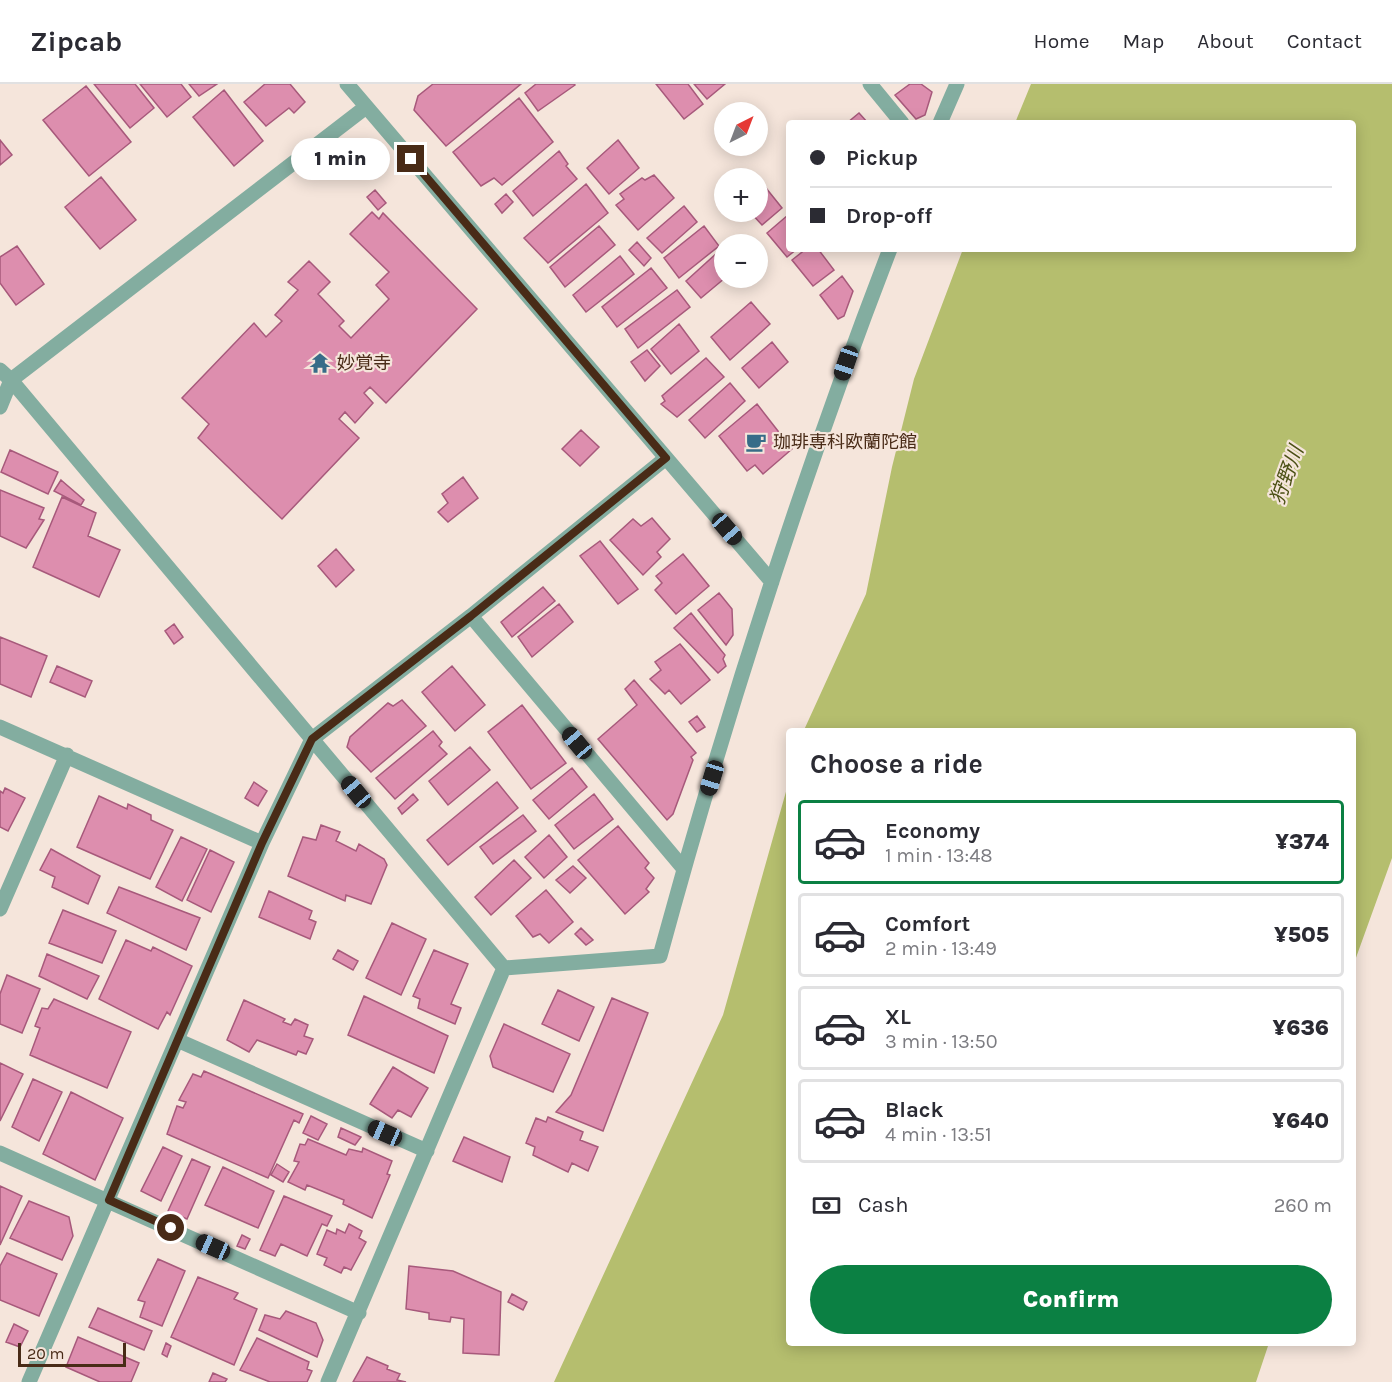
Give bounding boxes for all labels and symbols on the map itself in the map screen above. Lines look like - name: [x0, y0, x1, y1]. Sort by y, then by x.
- north arrow: [714, 102, 768, 156]
- callout: 1 min: [291, 138, 390, 180]
- route end: [397, 145, 424, 172]
- car: [832, 343, 860, 383]
- temple icon: 妙覚寺: [308, 351, 332, 375]
- place label: 妙覚寺: [337, 352, 391, 374]
- cafe icon: 珈琲専科欧蘭陀館: [744, 430, 768, 454]
- place label: 珈琲専科欧蘭陀館: [773, 431, 917, 453]
- water label: 狩野川: [1266, 441, 1309, 507]
- car: [708, 510, 746, 548]
- car: [559, 723, 595, 763]
- car: [698, 758, 726, 798]
- car: [338, 772, 374, 812]
- car: [365, 1117, 405, 1149]
- route start: [157, 1214, 184, 1241]
- car: [193, 1231, 233, 1263]
- scale bar: [18, 1340, 126, 1368]

